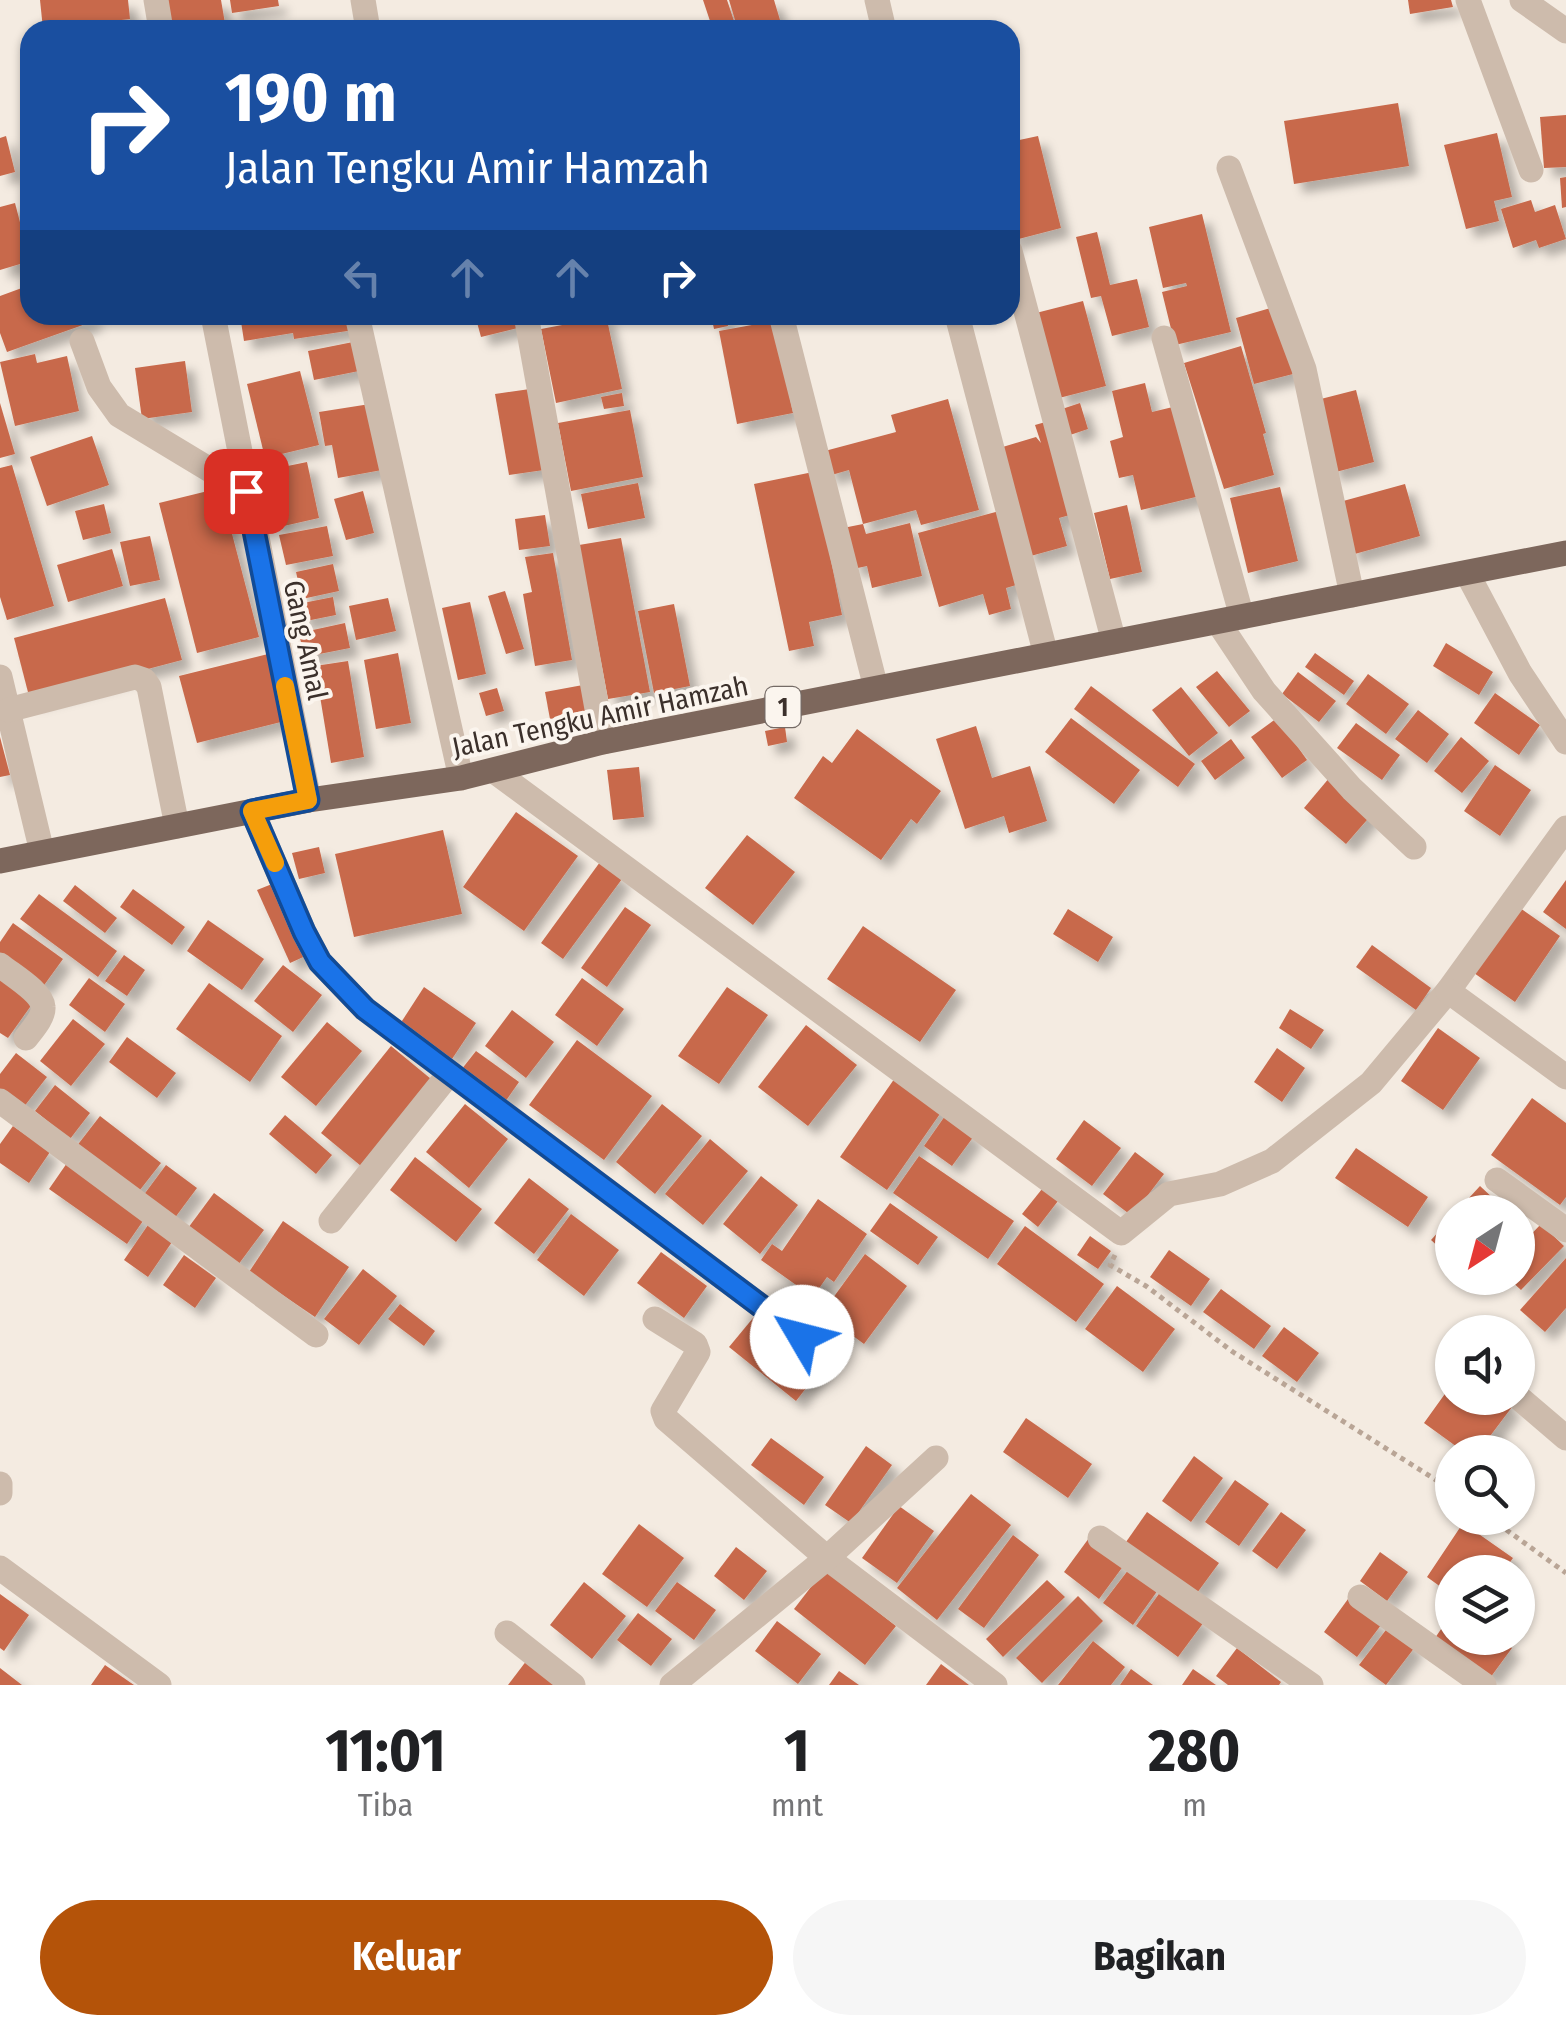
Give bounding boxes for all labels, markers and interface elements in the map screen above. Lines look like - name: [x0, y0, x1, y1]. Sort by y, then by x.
- text: 190 m: [225, 56, 397, 140]
- icon: right: [60, 60, 190, 190]
- text: Jalan Tengku Amir Hamzah: [225, 141, 710, 195]
- icon: left: [335, 250, 390, 305]
- icon: ahead: [440, 250, 495, 305]
- icon: ahead: [545, 250, 600, 305]
- icon: right: [650, 250, 705, 305]
- pin: [204, 449, 289, 534]
- icon: arrive: [219, 464, 274, 519]
- street label: Gang Amal: [277, 577, 334, 703]
- street label: Jalan Tengku Amir Hamzah: [449, 669, 751, 764]
- road number: 1: [766, 687, 800, 727]
- north arrow: [1435, 1195, 1535, 1295]
- map controls: [1435, 1195, 1535, 1655]
- position arrow: [750, 1285, 854, 1389]
- button: sound: [1435, 1315, 1535, 1415]
- button: search: [1435, 1435, 1535, 1535]
- button: layers: [1435, 1555, 1535, 1655]
- text: 11:01: [325, 1715, 446, 1787]
- text: 1: [784, 1715, 810, 1787]
- text: 280: [1148, 1715, 1241, 1787]
- text: Tiba: [358, 1786, 413, 1824]
- text: mnt: [771, 1786, 823, 1824]
- text: m: [1182, 1786, 1207, 1824]
- button: Keluar: [40, 1900, 773, 2015]
- button: Bagikan: [793, 1900, 1526, 2015]

